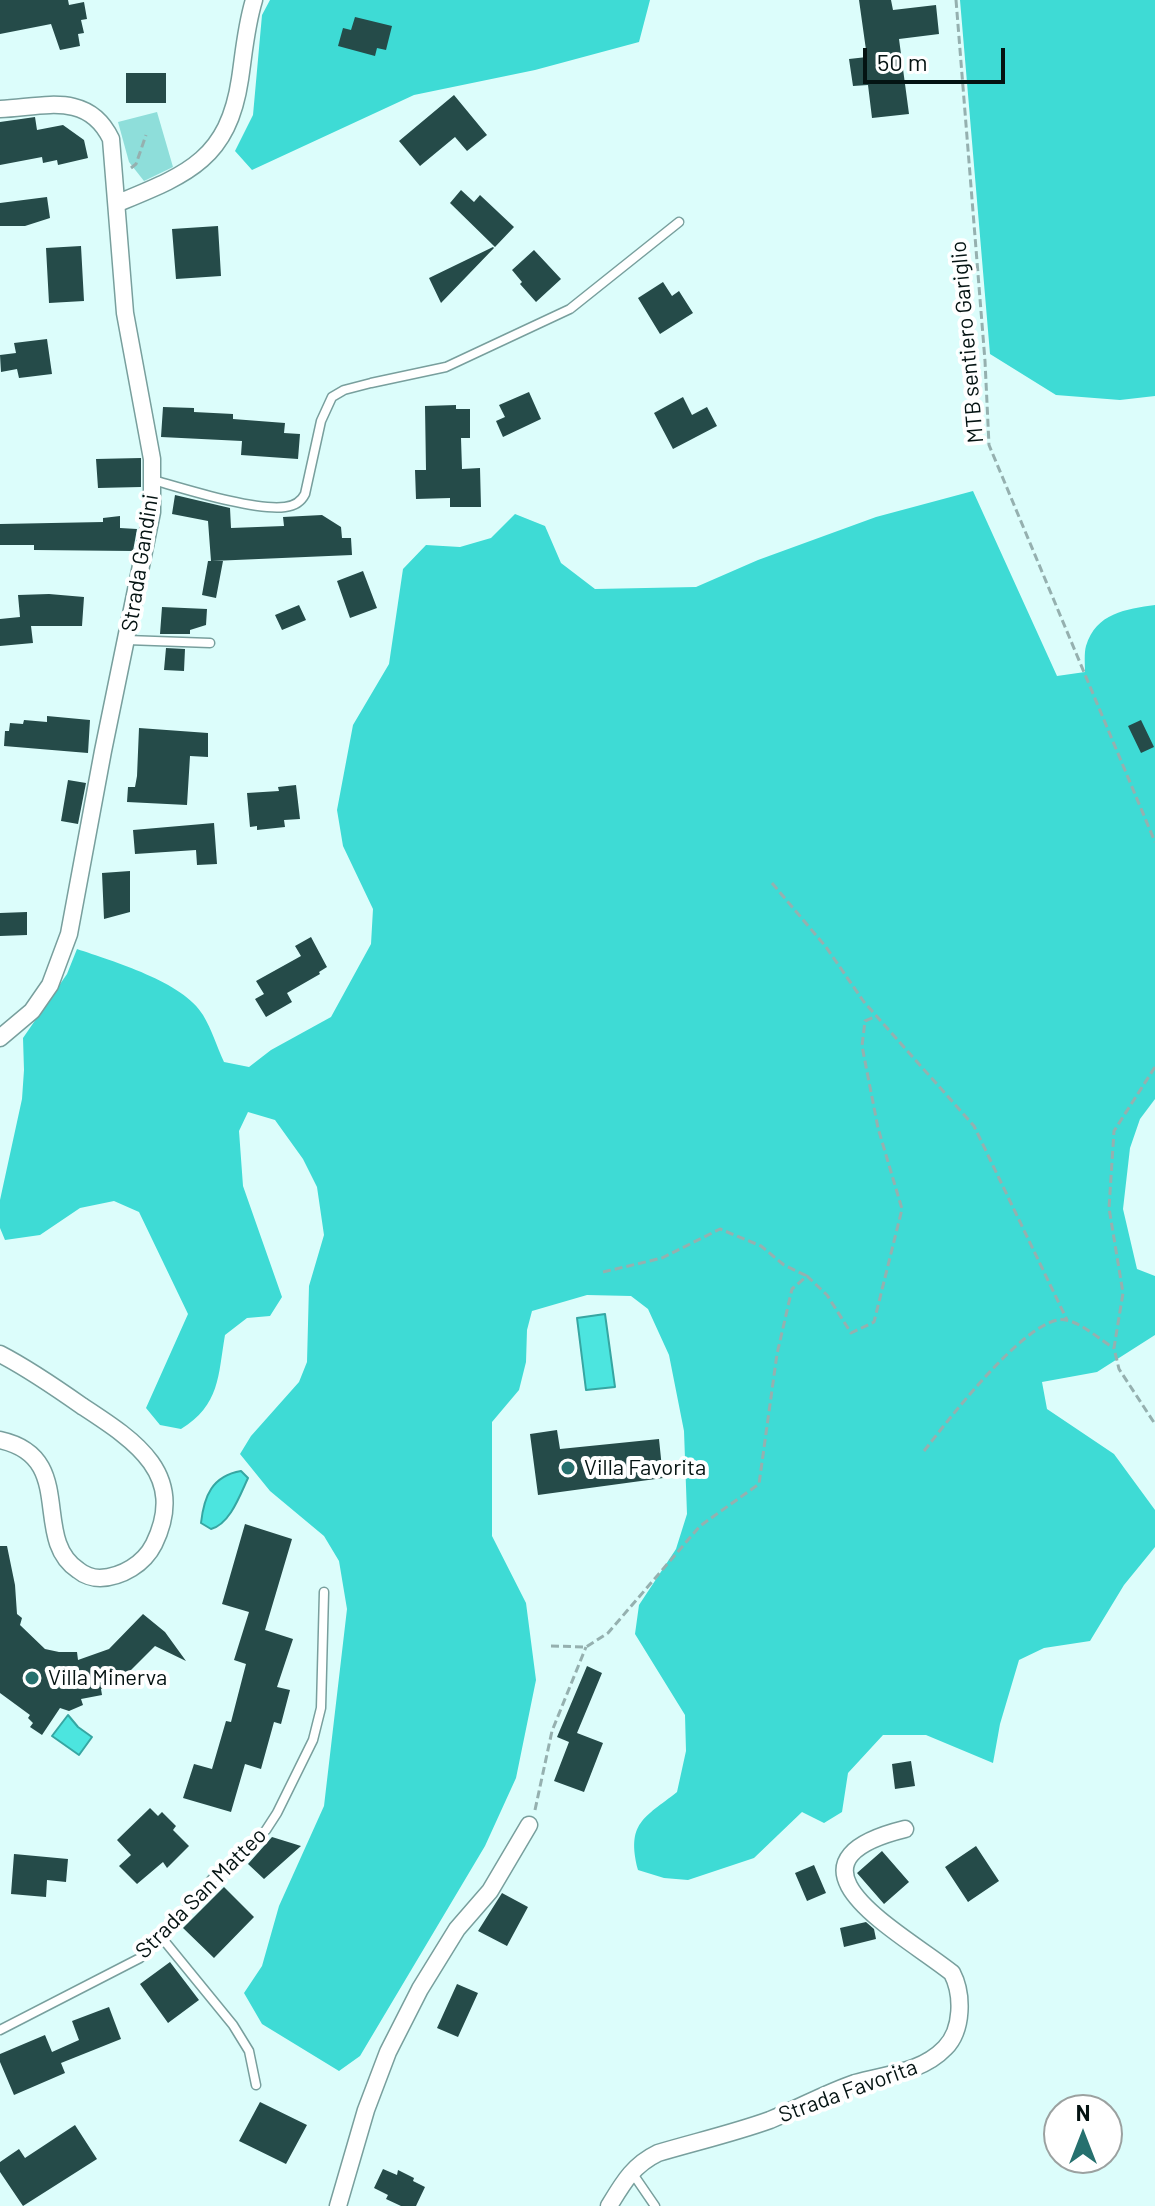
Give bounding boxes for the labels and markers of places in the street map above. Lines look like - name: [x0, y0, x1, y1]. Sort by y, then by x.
- place label: Villa Favorita: [584, 1455, 706, 1481]
- marker: Villa Favorita: [559, 1459, 577, 1477]
- place label: Villa Minerva: [48, 1665, 167, 1691]
- marker: Villa Minerva: [23, 1669, 41, 1687]

